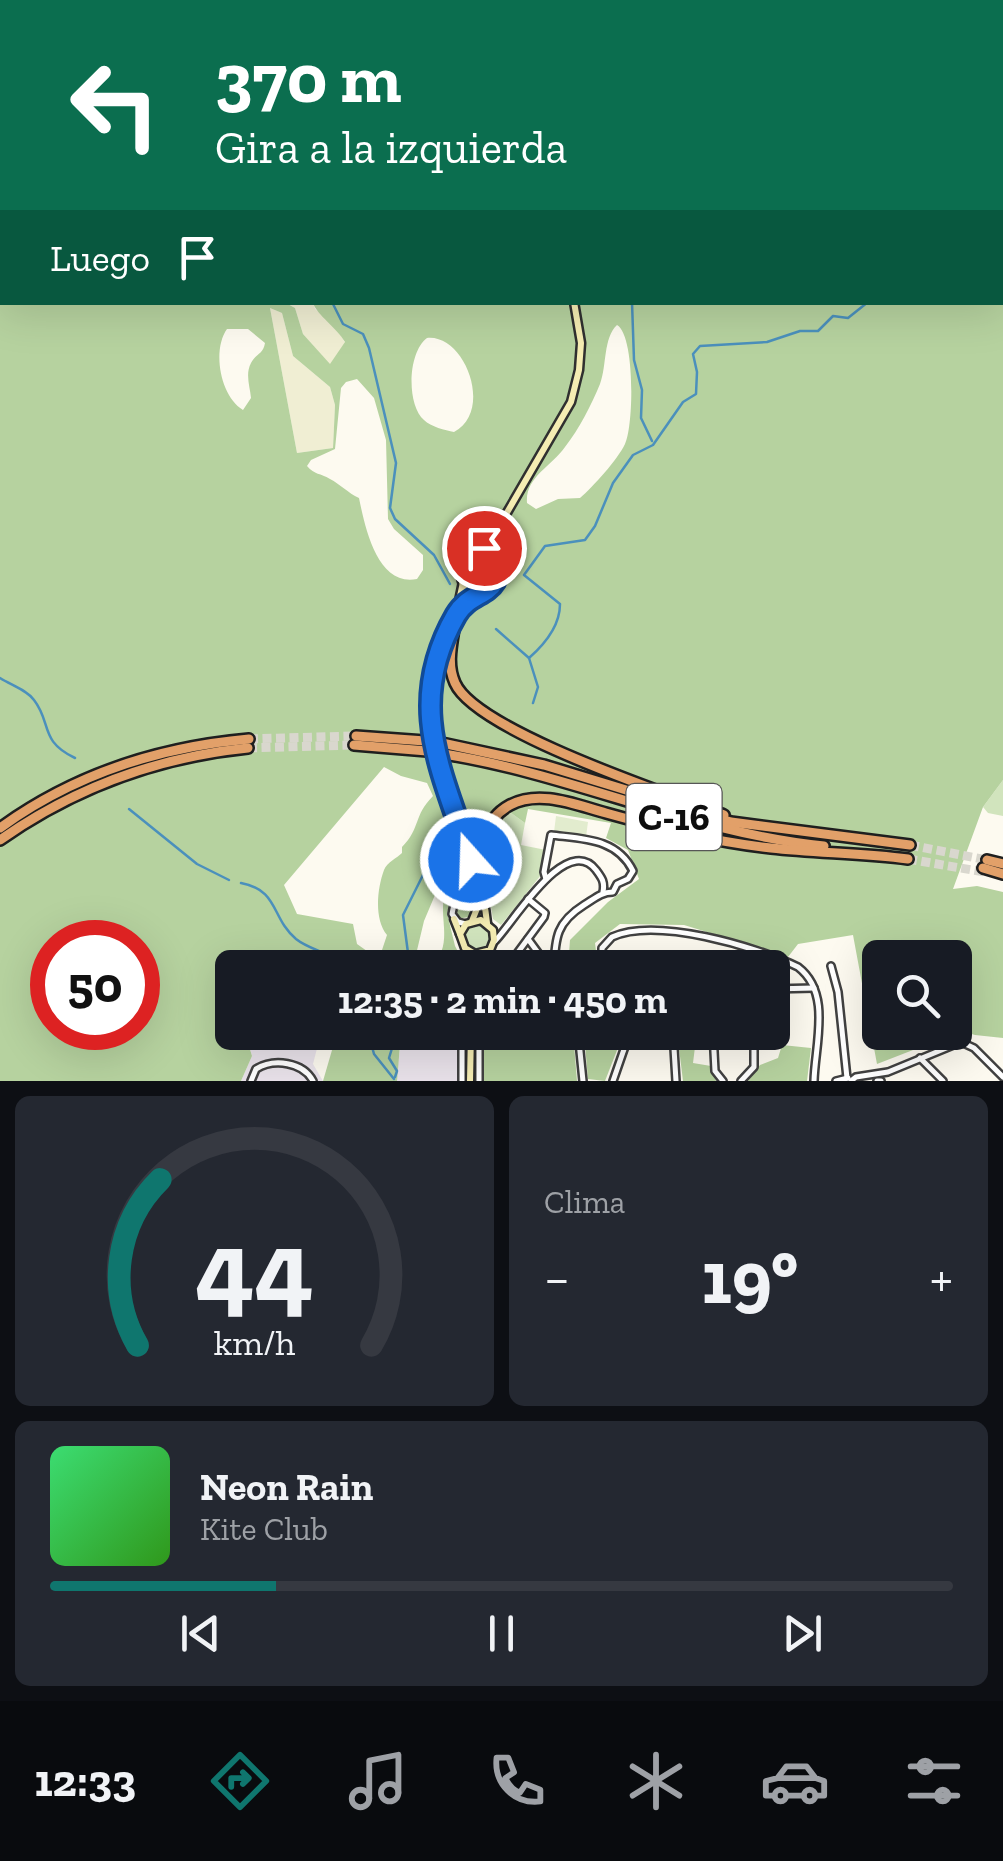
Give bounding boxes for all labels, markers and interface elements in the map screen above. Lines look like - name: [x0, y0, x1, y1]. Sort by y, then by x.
- text: 370 m: [215, 36, 402, 120]
- icon: left: [50, 40, 180, 170]
- text: Gira a la izquierda: [215, 121, 567, 175]
- icon: arrive: [170, 230, 225, 285]
- text: Luego: [50, 235, 150, 281]
- pin: [442, 506, 527, 591]
- icon: arrive: [457, 521, 512, 576]
- road number: C-16: [626, 784, 722, 850]
- position arrow: [419, 808, 523, 912]
- speed limit sign: 50: [30, 920, 160, 1050]
- map controls: [862, 940, 972, 1050]
- button: search: [862, 940, 972, 1050]
- text: 12:35 · 2 min · 450 m: [338, 977, 667, 1023]
- text: Clima: [544, 1183, 625, 1221]
- text: 44: [195, 1205, 314, 1330]
- text: 19°: [701, 1232, 798, 1322]
- text: −: [544, 1245, 570, 1311]
- text: +: [930, 1245, 953, 1311]
- text: km/h: [214, 1321, 295, 1364]
- text: Neon Rain: [200, 1464, 373, 1510]
- text: Kite Club: [200, 1510, 328, 1548]
- icon: previous: [173, 1606, 228, 1661]
- icon: pause: [474, 1606, 529, 1661]
- icon: next: [775, 1606, 830, 1661]
- icon: directions: [205, 1746, 275, 1816]
- icon: music: [343, 1746, 413, 1816]
- icon: phone: [482, 1746, 552, 1816]
- icon: climate: [621, 1746, 691, 1816]
- icon: car: [760, 1746, 830, 1816]
- icon: filters: [899, 1746, 969, 1816]
- text: 12:33: [34, 1754, 136, 1808]

